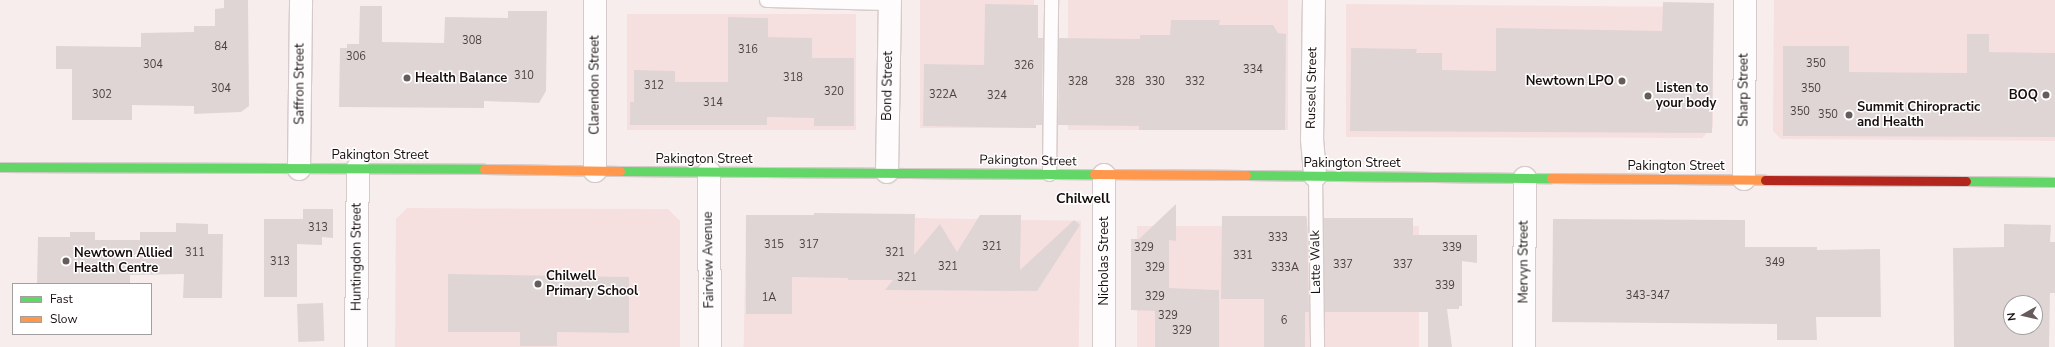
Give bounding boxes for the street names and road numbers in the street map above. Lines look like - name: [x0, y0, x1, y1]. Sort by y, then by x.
- street label: Clarendon Street: [587, 35, 603, 135]
- street label: Saffron Street: [292, 43, 308, 125]
- street label: Russell Street: [1303, 47, 1321, 129]
- street label: Bond Street: [880, 51, 896, 121]
- street label: Sharp Street: [1736, 53, 1752, 127]
- street label: Pakington Street: [331, 147, 429, 163]
- street label: Pakington Street: [655, 151, 753, 167]
- street label: Pakington Street: [979, 152, 1077, 170]
- street label: Pakington Street: [1303, 155, 1401, 171]
- street label: Pakington Street: [1627, 158, 1725, 174]
- street label: Huntingdon Street: [349, 203, 365, 311]
- street label: Fairview Avenue: [700, 211, 718, 309]
- street label: Nicholas Street: [1096, 216, 1112, 306]
- street label: Mervyn Street: [1516, 221, 1532, 303]
- street label: Latte Walk: [1308, 230, 1324, 294]

